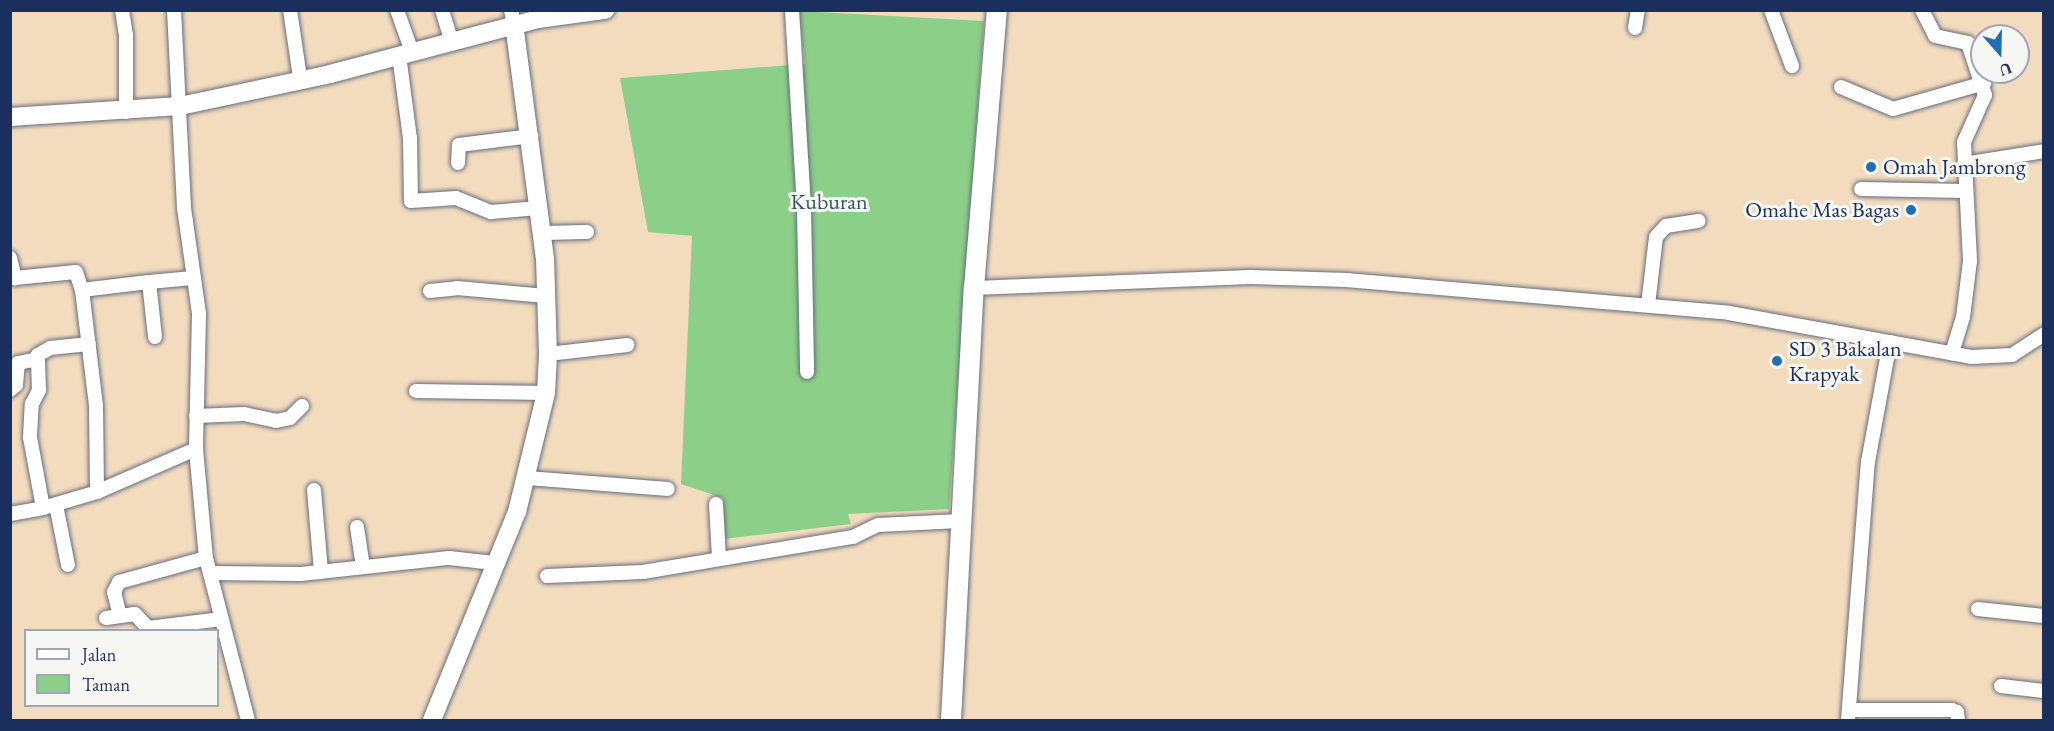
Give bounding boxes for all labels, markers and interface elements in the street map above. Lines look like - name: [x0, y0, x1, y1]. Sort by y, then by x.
- north arrow: [1970, 24, 2030, 84]
- text: U: [1996, 58, 2015, 81]
- place label: Omah Jambrong: [1883, 154, 2026, 180]
- marker: Omah Jambrong: [1864, 160, 1878, 174]
- park label: Kuburan: [790, 189, 868, 215]
- place label: Omahe Mas Bagas: [1745, 197, 1899, 223]
- marker: Omahe Mas Bagas: [1904, 203, 1918, 217]
- place label: SD 3 Bakalan Krapyak: [1789, 335, 1902, 386]
- marker: SD 3 Bakalan Krapyak: [1770, 354, 1784, 368]
- legend: [24, 629, 219, 707]
- text: Jalan: [82, 643, 116, 666]
- text: Taman: [82, 673, 130, 696]

